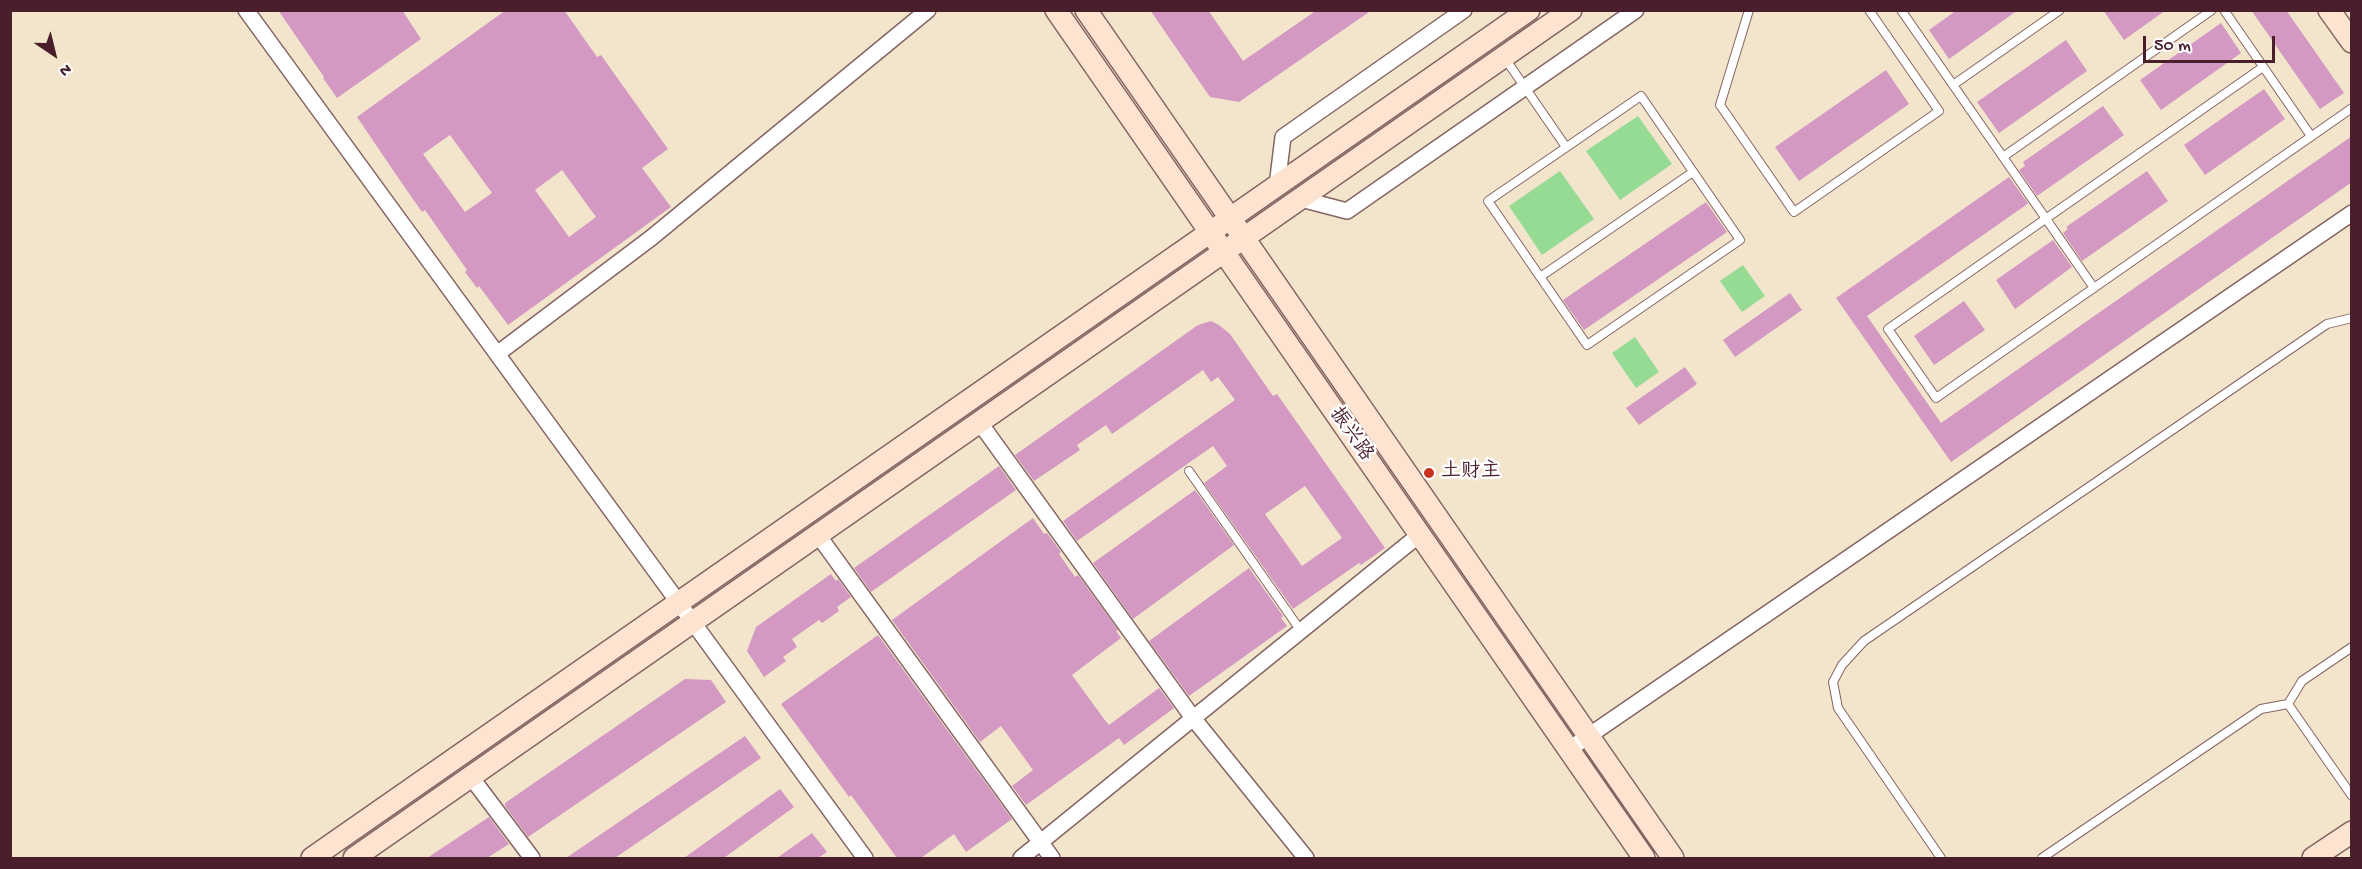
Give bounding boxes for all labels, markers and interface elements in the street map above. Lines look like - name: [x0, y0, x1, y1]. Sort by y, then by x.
- north arrow: [24, 24, 84, 84]
- scale bar: [2146, 24, 2278, 62]
- text: 50 m: [2154, 36, 2191, 57]
- text: N: [55, 58, 74, 80]
- street label: 振兴路: [1323, 404, 1377, 466]
- place label: 土财主: [1441, 461, 1501, 485]
- marker: 土财主: [1422, 466, 1436, 480]

